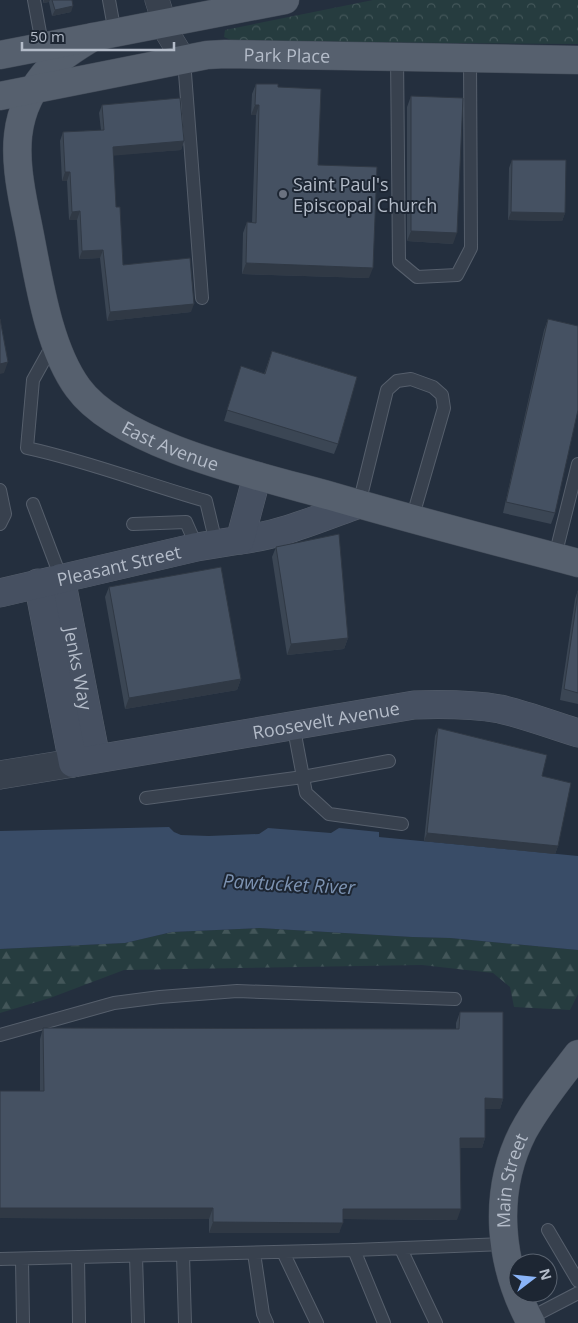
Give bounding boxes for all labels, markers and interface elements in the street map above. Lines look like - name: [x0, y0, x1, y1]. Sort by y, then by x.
- scale bar: [22, 20, 175, 52]
- text: 50 m: [30, 26, 65, 46]
- street label: Park Place: [244, 42, 330, 68]
- place label: Saint Paul's Episcopal Church: [293, 172, 437, 217]
- marker: Saint Paul's Episcopal Church: [277, 188, 289, 200]
- street label: East Avenue: [118, 415, 222, 476]
- street label: Pleasant Street: [54, 539, 183, 591]
- street label: Jenks Way: [58, 623, 99, 713]
- street label: Roosevelt Avenue: [251, 696, 401, 744]
- water label: Pawtucket River: [222, 868, 357, 901]
- street label: Main Street: [491, 1129, 533, 1228]
- north arrow: [508, 1253, 558, 1303]
- text: N: [535, 1266, 557, 1282]

